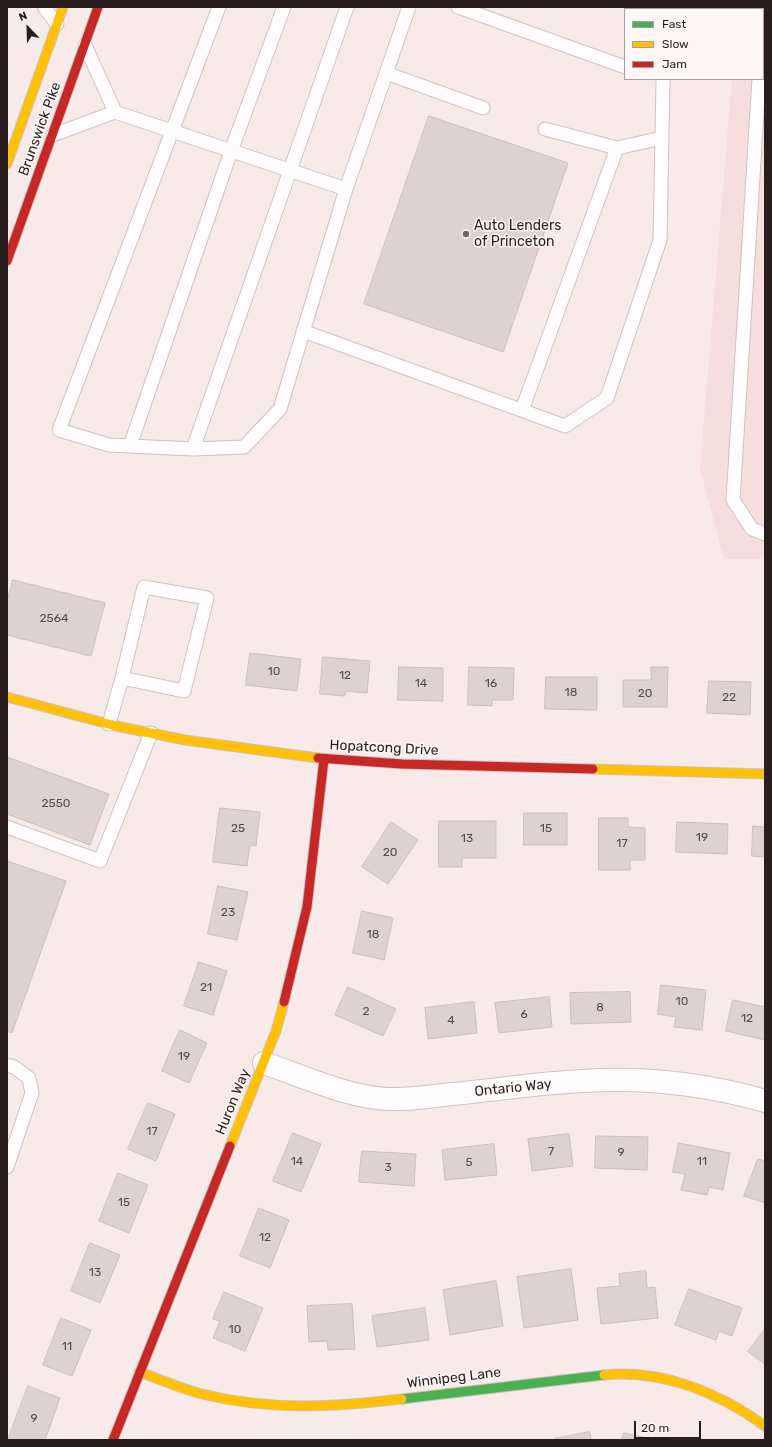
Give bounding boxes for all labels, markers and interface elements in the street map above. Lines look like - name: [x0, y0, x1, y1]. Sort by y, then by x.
- north arrow: [8, 8, 48, 48]
- legend: [624, 8, 764, 80]
- text: N: [17, 9, 29, 24]
- text: Fast: [662, 17, 686, 31]
- text: Slow: [662, 37, 689, 51]
- text: Jam: [662, 57, 687, 71]
- street label: Brunswick Pike: [15, 80, 65, 178]
- place label: Auto Lenders of Princeton: [474, 218, 561, 250]
- marker: Auto Lenders of Princeton: [461, 229, 471, 239]
- house number: 2564: [40, 612, 68, 626]
- house number: 10: [268, 665, 280, 679]
- house number: 12: [339, 669, 351, 683]
- house number: 14: [415, 677, 427, 691]
- house number: 16: [485, 677, 497, 691]
- house number: 18: [565, 686, 577, 700]
- house number: 20: [638, 687, 652, 701]
- house number: 22: [722, 691, 736, 705]
- street label: Hopatcong Drive: [329, 737, 439, 759]
- house number: 2550: [42, 797, 70, 811]
- house number: 25: [231, 822, 245, 836]
- house number: 15: [540, 822, 552, 836]
- house number: 19: [696, 831, 708, 845]
- house number: 13: [461, 832, 473, 846]
- house number: 17: [616, 837, 628, 851]
- house number: 20: [383, 846, 397, 860]
- house number: 23: [221, 906, 235, 920]
- house number: 18: [367, 928, 379, 942]
- house number: 21: [200, 981, 212, 995]
- house number: 10: [676, 995, 688, 1009]
- house number: 8: [596, 1001, 604, 1015]
- house number: 2: [362, 1005, 370, 1019]
- house number: 6: [520, 1008, 528, 1022]
- house number: 12: [741, 1012, 753, 1026]
- house number: 4: [447, 1014, 455, 1028]
- house number: 19: [178, 1050, 190, 1064]
- street label: Huron Way: [212, 1067, 254, 1137]
- street label: Ontario Way: [474, 1076, 552, 1100]
- house number: 17: [146, 1125, 158, 1139]
- house number: 7: [548, 1145, 554, 1159]
- house number: 9: [617, 1146, 625, 1160]
- house number: 14: [291, 1155, 303, 1169]
- house number: 11: [697, 1155, 707, 1169]
- house number: 5: [465, 1156, 473, 1170]
- house number: 3: [384, 1161, 392, 1175]
- house number: 15: [118, 1196, 130, 1210]
- house number: 12: [259, 1231, 271, 1245]
- house number: 13: [89, 1266, 101, 1280]
- house number: 10: [229, 1323, 241, 1337]
- house number: 11: [62, 1340, 72, 1354]
- street label: Winnipeg Lane: [406, 1364, 502, 1392]
- house number: 9: [30, 1412, 38, 1426]
- scale bar: [636, 1413, 703, 1439]
- text: 20 m: [641, 1421, 669, 1435]

